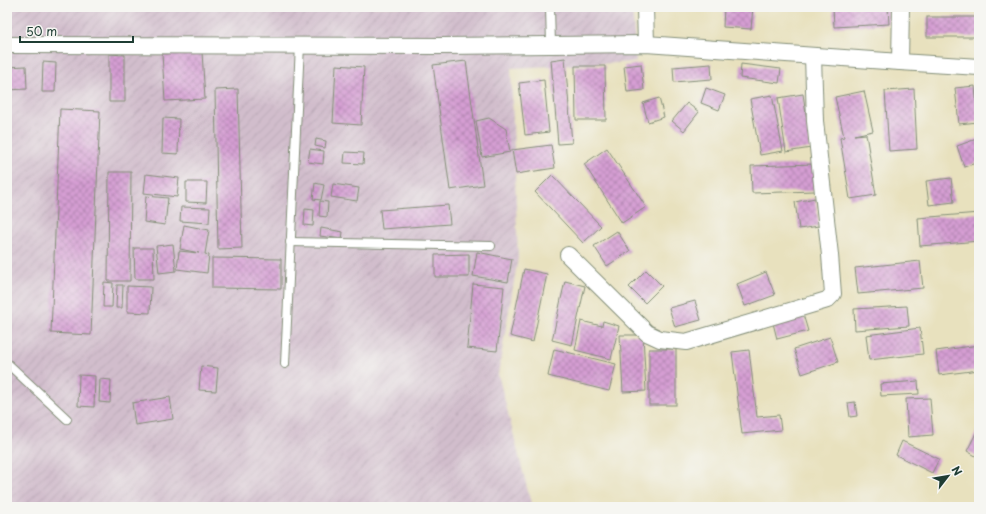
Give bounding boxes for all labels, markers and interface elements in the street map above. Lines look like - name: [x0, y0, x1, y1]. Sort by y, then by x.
- scale bar: [20, 18, 133, 44]
- text: 50 m: [26, 22, 57, 40]
- north arrow: [928, 456, 968, 496]
- text: N: [947, 462, 967, 479]

